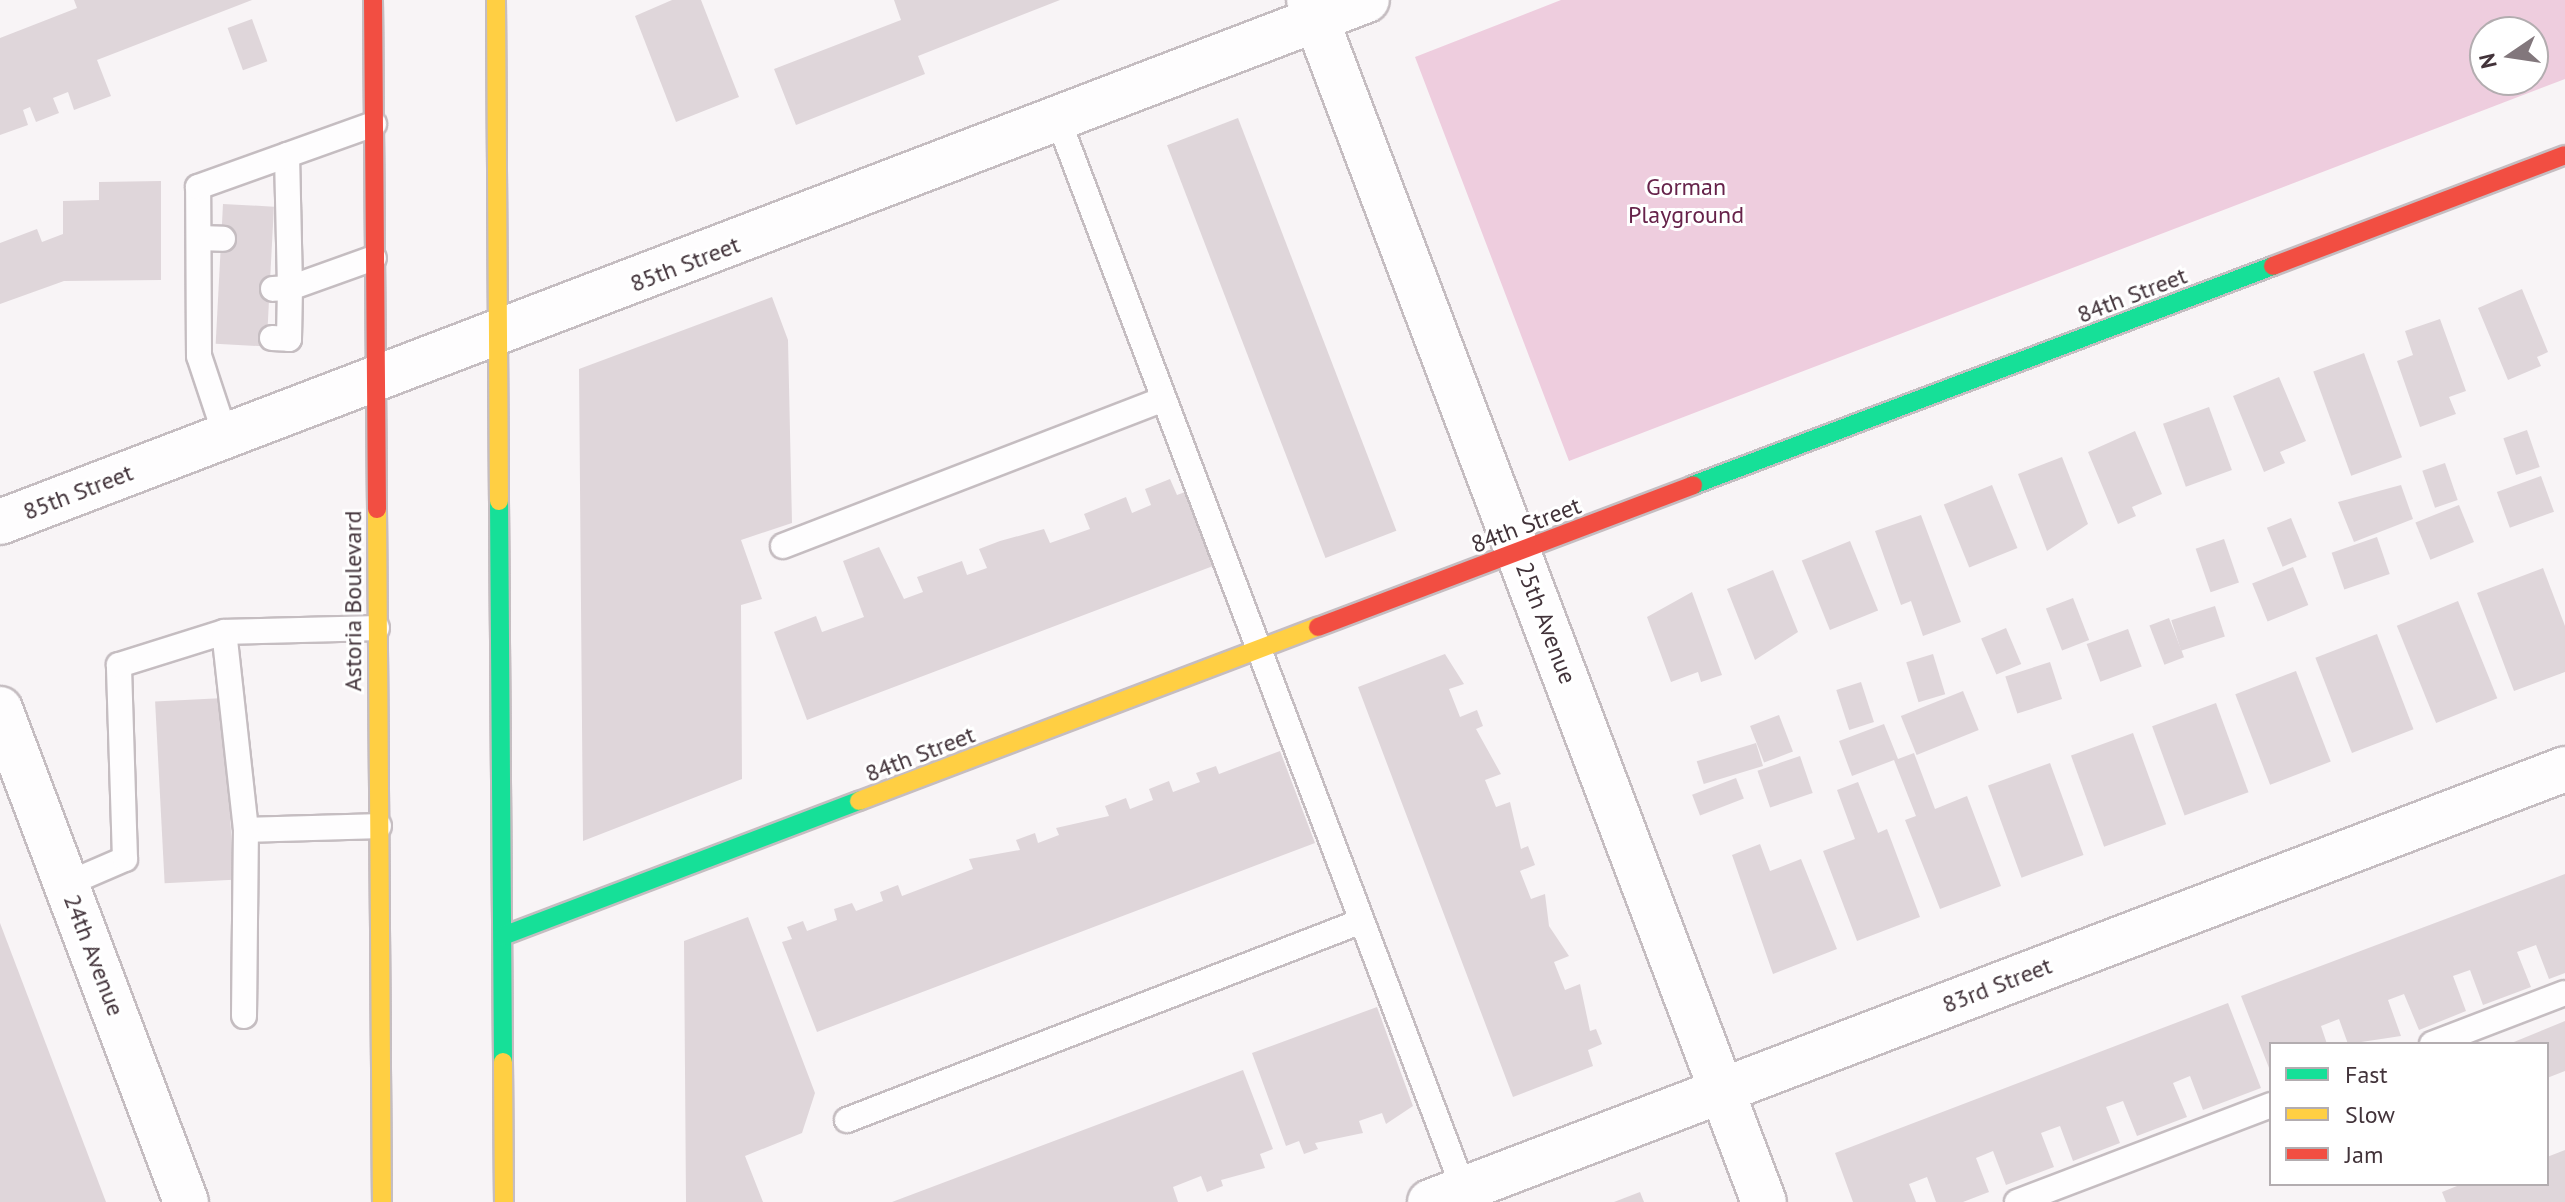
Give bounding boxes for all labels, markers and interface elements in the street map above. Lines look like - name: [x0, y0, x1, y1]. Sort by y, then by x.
- north arrow: [2469, 16, 2549, 96]
- text: N: [2472, 51, 2503, 71]
- park label: Gorman Playground: [1628, 173, 1744, 229]
- street label: 85th Street: [626, 230, 744, 298]
- street label: 84th Street: [2073, 261, 2191, 329]
- street label: 85th Street: [19, 458, 137, 526]
- street label: 84th Street: [1467, 491, 1585, 559]
- street label: Astoria Boulevard: [339, 511, 367, 691]
- street label: 25th Avenue: [1509, 558, 1583, 688]
- street label: 84th Street: [861, 720, 979, 788]
- street label: 24th Avenue: [57, 890, 131, 1020]
- street label: 83rd Street: [1938, 951, 2056, 1019]
- legend: [2269, 1042, 2549, 1186]
- text: Fast: [2345, 1059, 2388, 1090]
- text: Slow: [2345, 1099, 2395, 1130]
- text: Jam: [2345, 1139, 2383, 1170]

